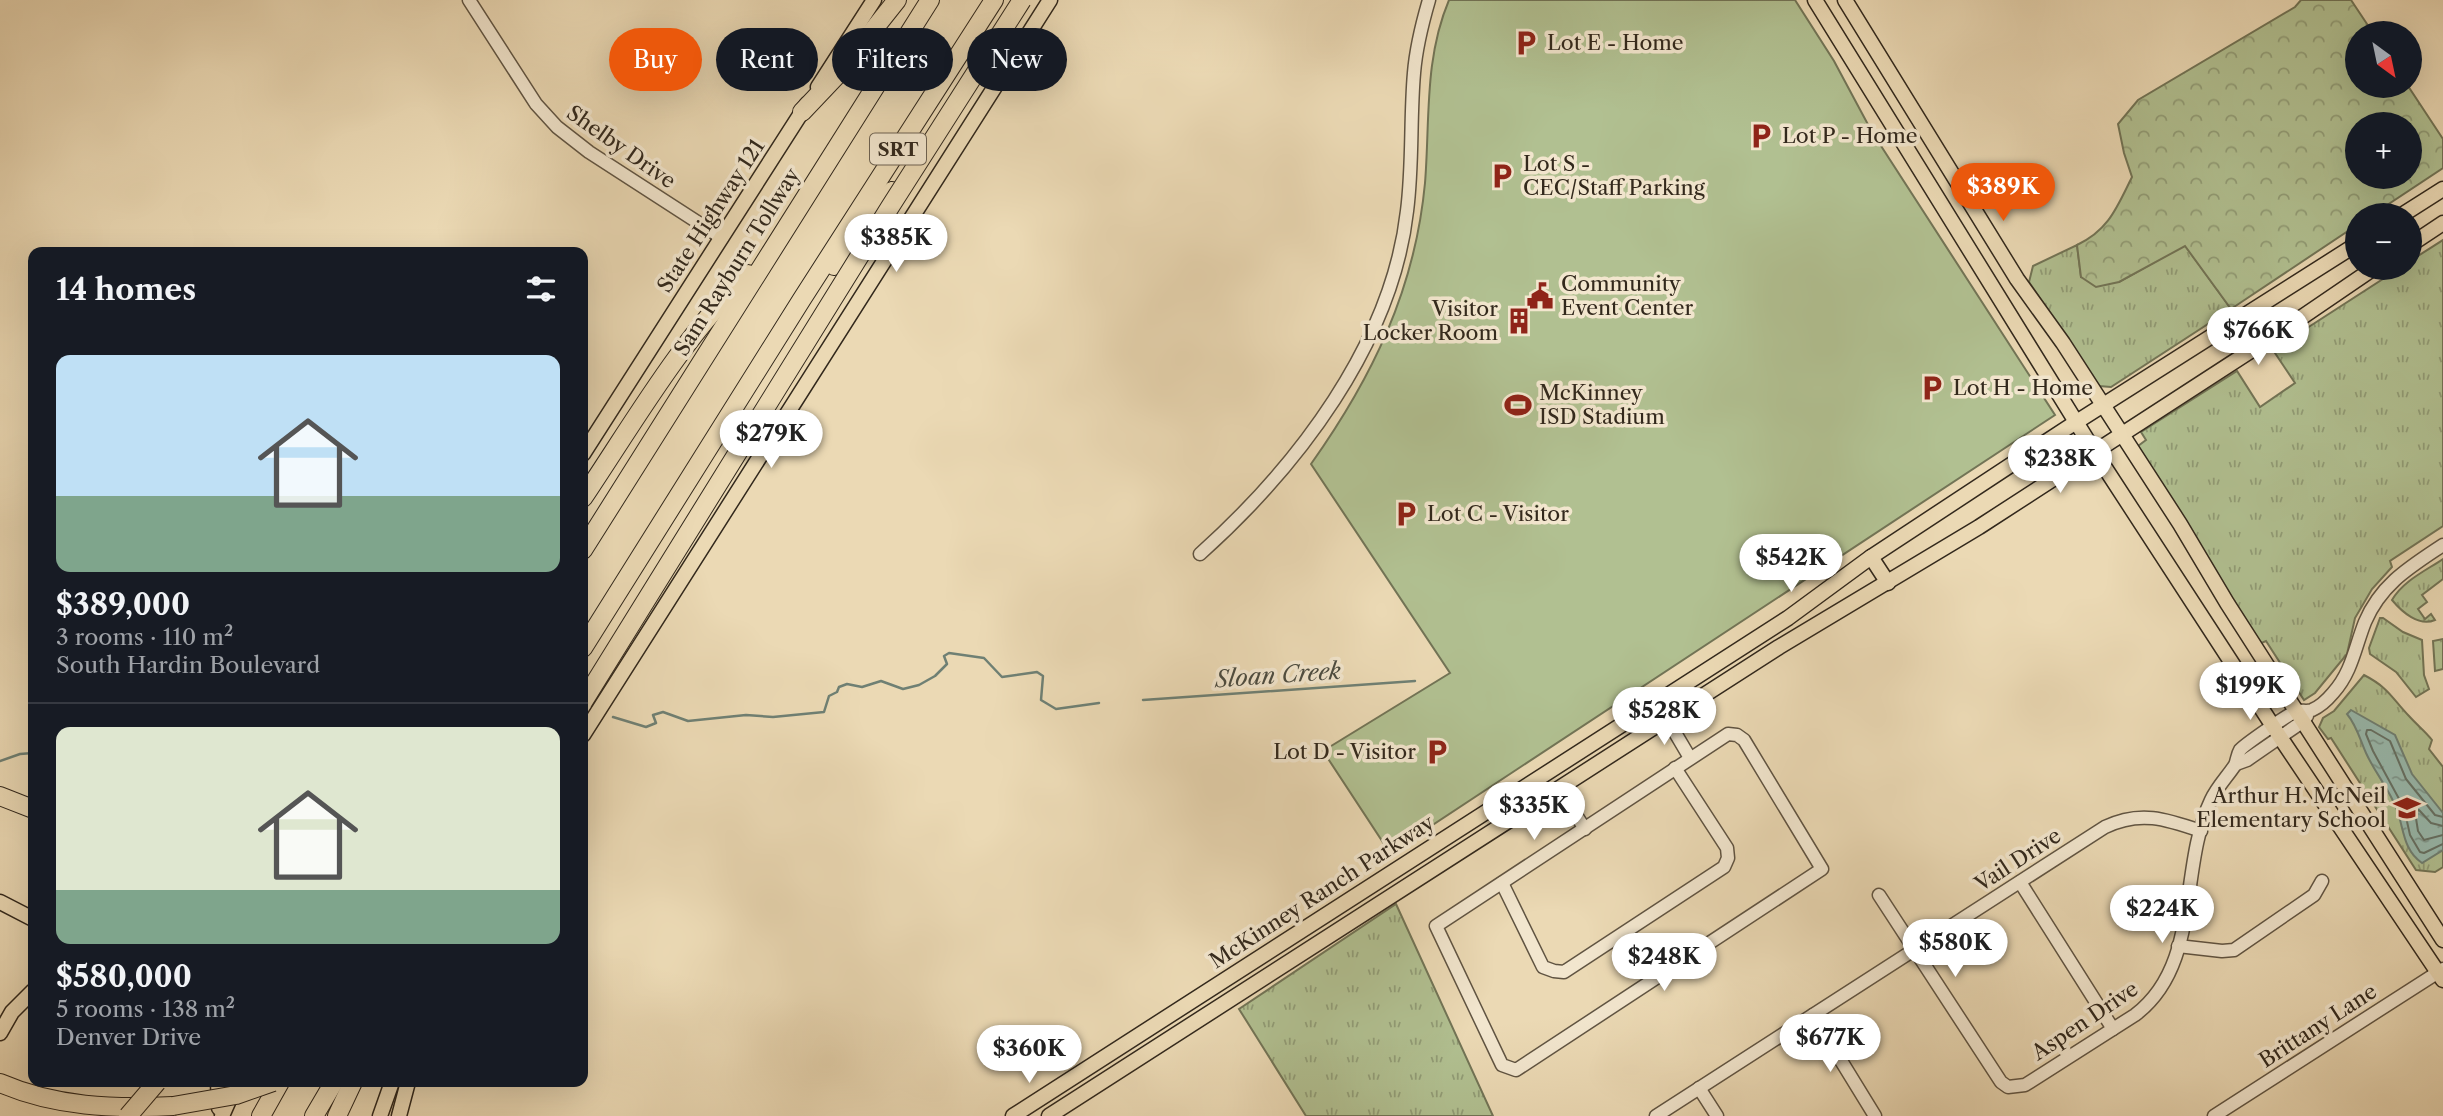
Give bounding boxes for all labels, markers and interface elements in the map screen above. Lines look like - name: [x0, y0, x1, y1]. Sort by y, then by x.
- north arrow: [2345, 21, 2422, 98]
- map controls: [2345, 21, 2422, 280]
- chip: Buy: [609, 28, 702, 91]
- chip: Rent: [716, 28, 818, 91]
- chip: Filters: [832, 28, 953, 91]
- chip: New: [967, 28, 1067, 91]
- parking icon: Lot E - Home: [1511, 28, 1541, 58]
- place label: Lot E - Home: [1547, 30, 1684, 55]
- street label: Shelby Drive: [562, 100, 681, 193]
- button: +: [2345, 112, 2422, 189]
- parking icon: Lot P - Home: [1746, 121, 1776, 151]
- place label: Lot P - Home: [1782, 123, 1917, 148]
- street label: State Highway 121: [652, 134, 770, 297]
- road number: SRT: [870, 134, 926, 164]
- place label: Lot S - CEC/Staff Parking: [1523, 151, 1706, 200]
- parking icon: Lot S - CEC/Staff Parking: [1487, 161, 1517, 191]
- street label: Sam Rayburn Tollway: [669, 163, 805, 360]
- pin: $389K: [1954, 164, 2052, 223]
- text: $389K: [1967, 172, 2039, 200]
- button: −: [2345, 203, 2422, 280]
- pin: $385K: [847, 215, 945, 274]
- text: $385K: [860, 223, 932, 251]
- icon: filters: [522, 270, 560, 308]
- text: 14 homes: [56, 271, 196, 308]
- place label: Community Event Center: [1561, 271, 1693, 320]
- public building icon: Community Event Center: [1525, 281, 1555, 311]
- place label: Visitor Locker Room: [1363, 296, 1498, 345]
- building icon: Visitor Locker Room: [1504, 306, 1534, 336]
- pin: $766K: [2209, 308, 2307, 367]
- text: $766K: [2223, 316, 2293, 344]
- parking icon: Lot H - Home: [1917, 373, 1947, 403]
- place label: Lot H - Home: [1953, 375, 2093, 400]
- place label: McKinney ISD Stadium: [1539, 380, 1665, 429]
- sports icon: McKinney ISD Stadium: [1503, 390, 1533, 420]
- icon: home: [245, 400, 371, 526]
- pin: $279K: [722, 410, 820, 470]
- text: $279K: [736, 419, 806, 447]
- pin: $238K: [2011, 435, 2109, 495]
- text: $238K: [2024, 444, 2096, 472]
- parking icon: Lot C - Visitor: [1391, 499, 1421, 529]
- place label: Lot C - Visitor: [1427, 501, 1569, 526]
- pin: $542K: [1742, 534, 1840, 594]
- text: $542K: [1755, 543, 1827, 571]
- text: $389,000: [56, 586, 190, 623]
- text: 3 rooms · 110 m²: [56, 623, 233, 651]
- text: South Hardin Boulevard: [56, 651, 320, 679]
- water label: Sloan Creek: [1212, 657, 1342, 694]
- pin: $199K: [2201, 662, 2299, 722]
- text: $199K: [2215, 671, 2285, 699]
- pin: $528K: [1615, 688, 1713, 747]
- text: $528K: [1628, 696, 1700, 724]
- parking icon: Lot D - Visitor: [1422, 737, 1452, 767]
- place label: Lot D - Visitor: [1273, 739, 1416, 764]
- icon: home: [245, 772, 371, 898]
- pin: $335K: [1485, 782, 1583, 842]
- place label: Arthur H. McNeil Elementary School: [2196, 783, 2386, 832]
- text: $335K: [1499, 791, 1569, 819]
- school or university icon: Arthur H. McNeil Elementary School: [2392, 793, 2422, 823]
- street label: McKinney Ranch Parkway: [1205, 810, 1439, 973]
- street label: Vail Drive: [1969, 823, 2065, 897]
- pin: $224K: [2113, 886, 2211, 945]
- text: $224K: [2126, 894, 2198, 922]
- pin: $580K: [1906, 920, 2004, 979]
- text: $580K: [1919, 928, 1991, 956]
- pin: $248K: [1615, 934, 1713, 993]
- text: $248K: [1628, 942, 1700, 970]
- text: $580,000: [56, 958, 192, 995]
- street label: Aspen Drive: [2026, 976, 2143, 1066]
- street label: Brittany Lane: [2254, 978, 2381, 1073]
- text: 5 rooms · 138 m²: [56, 995, 235, 1023]
- pin: $677K: [1781, 1014, 1879, 1074]
- text: Denver Drive: [56, 1023, 201, 1051]
- text: $677K: [1796, 1023, 1864, 1051]
- pin: $360K: [980, 1026, 1078, 1085]
- text: $360K: [993, 1034, 1065, 1062]

